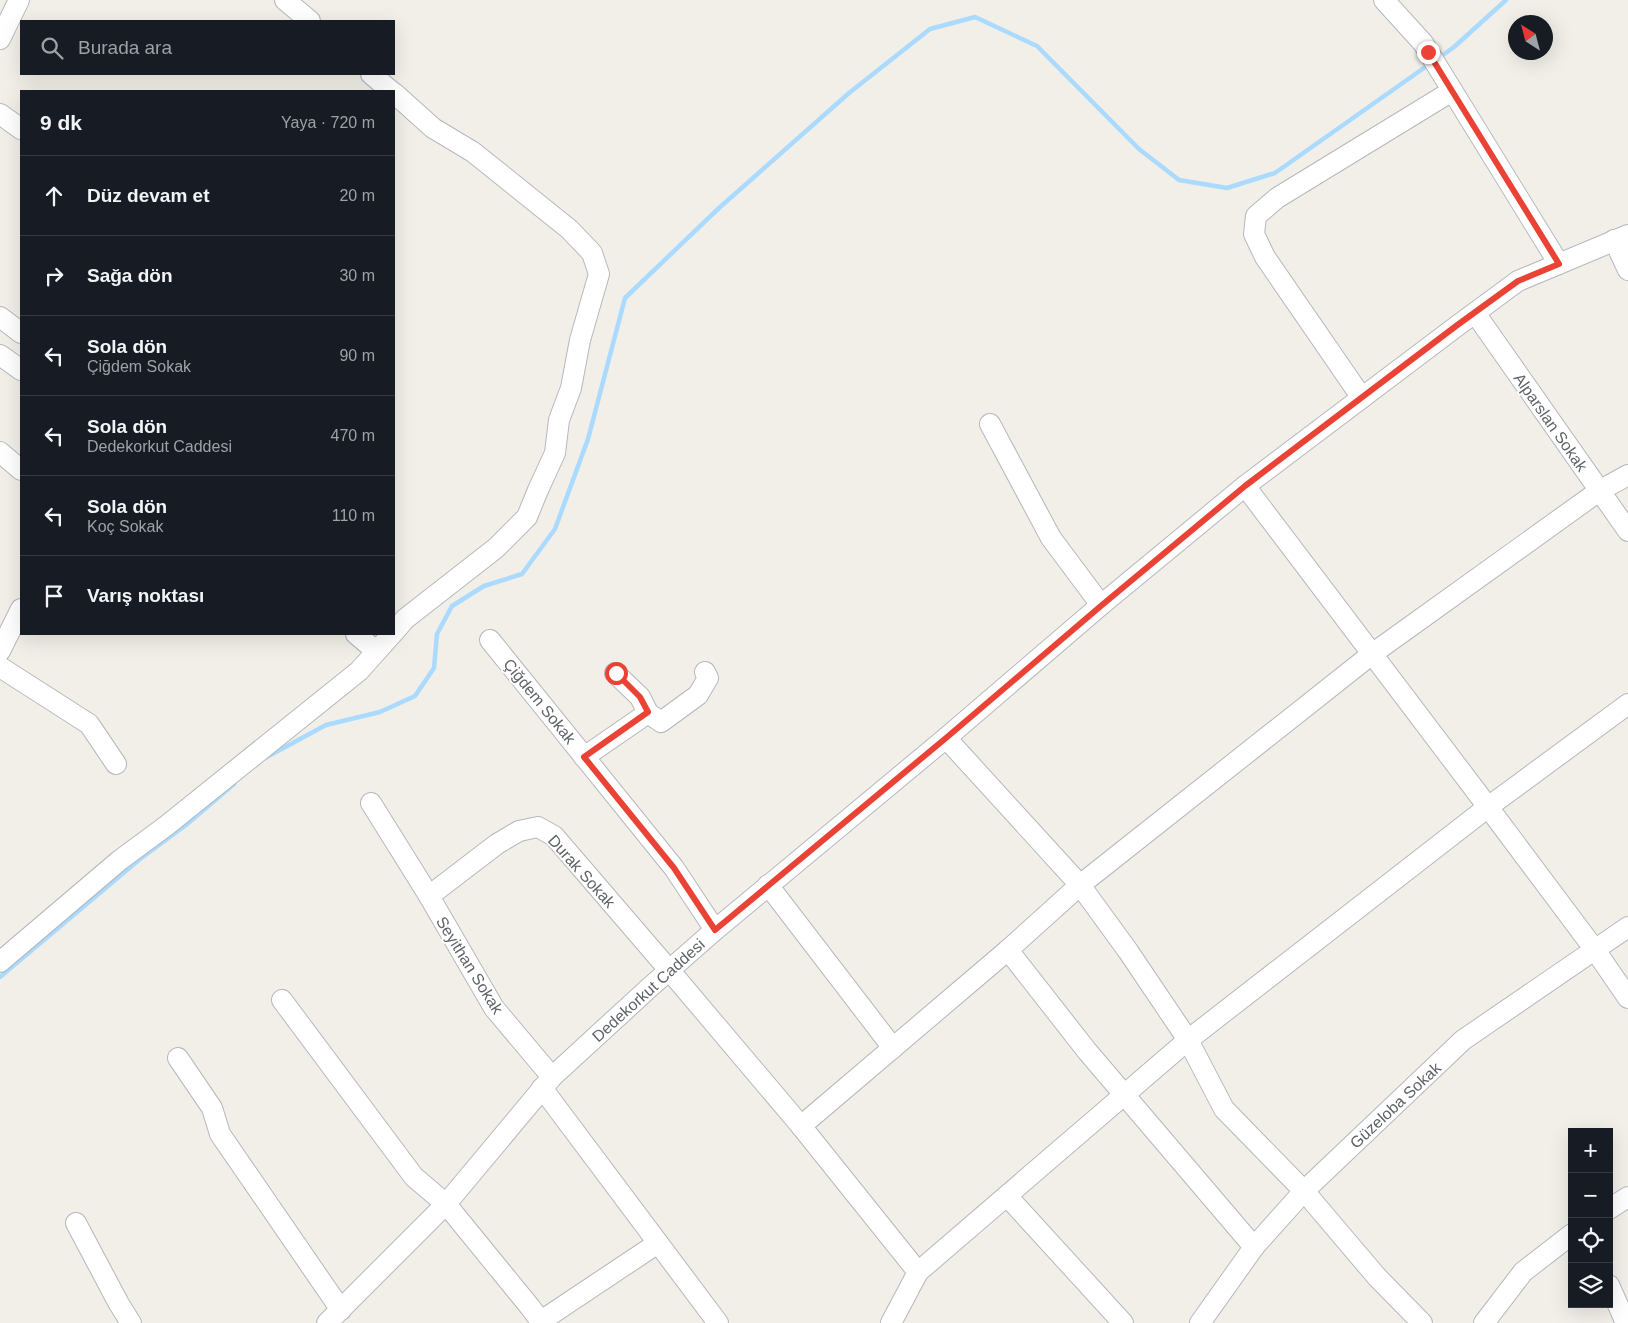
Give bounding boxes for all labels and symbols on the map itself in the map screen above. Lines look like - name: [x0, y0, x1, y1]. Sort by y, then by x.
- north arrow: [1508, 15, 1553, 60]
- route end: [1417, 41, 1440, 64]
- street label: Alparslan Sokak: [1510, 370, 1591, 475]
- street label: Çiğdem Sokak: [500, 656, 580, 748]
- route start: [605, 662, 628, 685]
- street label: Durak Sokak: [545, 832, 619, 912]
- street label: Seyithan Sokak: [433, 914, 507, 1018]
- street label: Dedekorkut Caddesi: [589, 936, 708, 1045]
- street label: Güzeloba Sokak: [1347, 1058, 1445, 1152]

